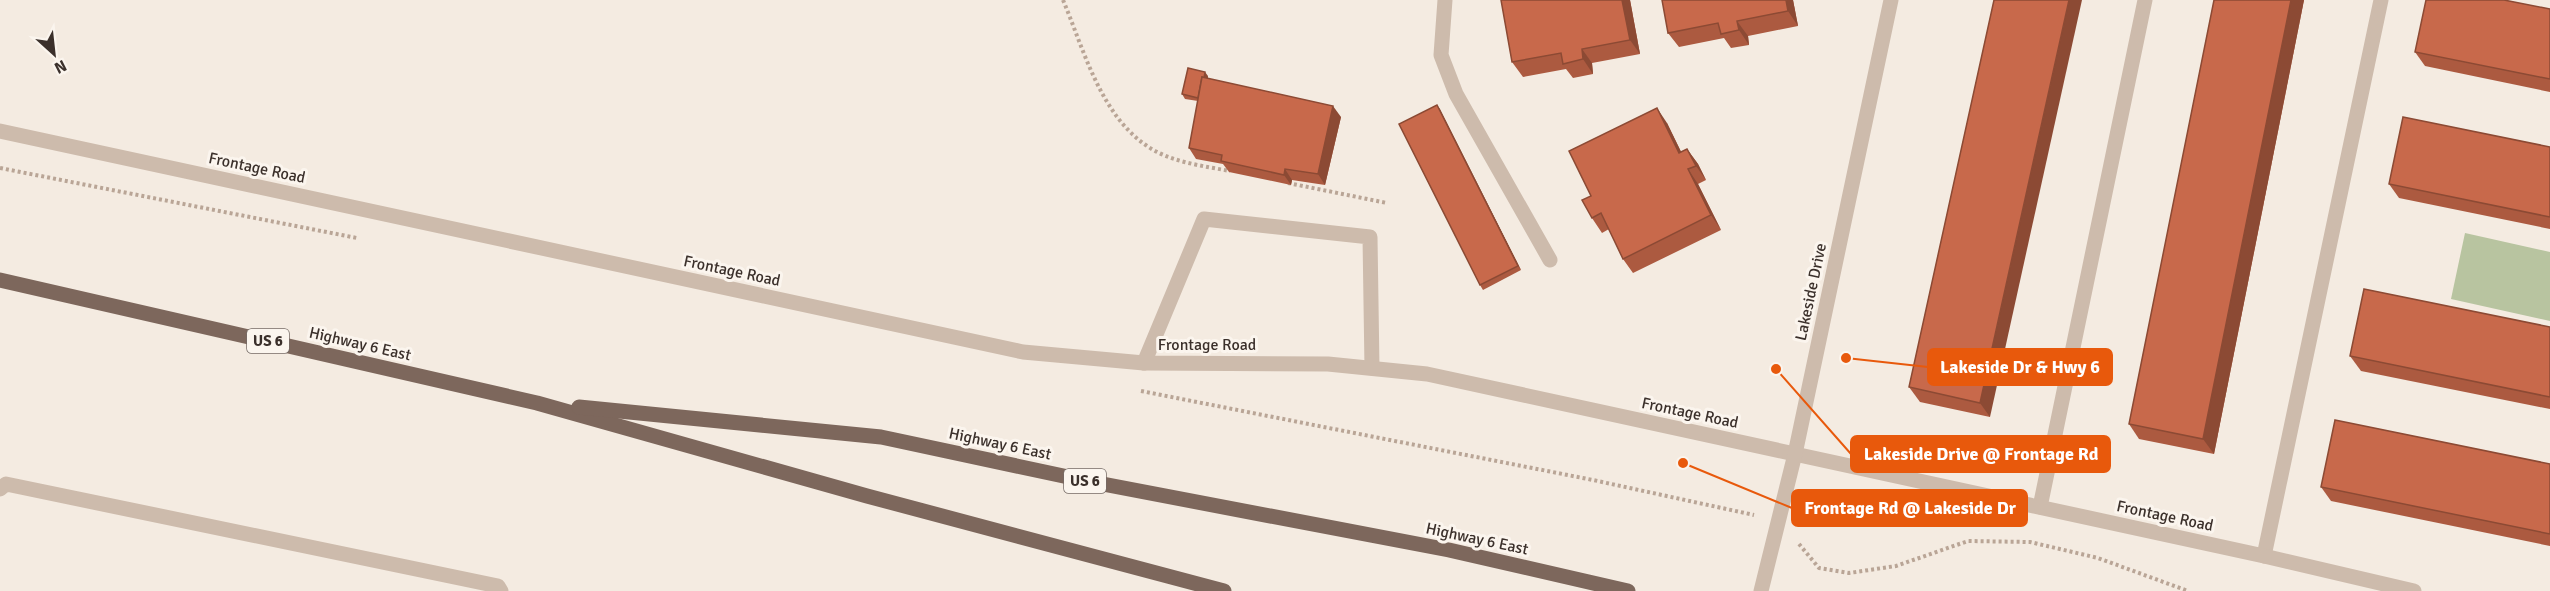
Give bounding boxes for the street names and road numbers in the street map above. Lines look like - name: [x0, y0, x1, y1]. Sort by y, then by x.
- street label: Frontage Road: [207, 148, 307, 188]
- street label: Lakeside Drive: [1791, 241, 1831, 343]
- street label: Frontage Road: [682, 251, 782, 291]
- street label: Highway 6 East: [307, 323, 413, 366]
- road number: US 6: [247, 329, 289, 353]
- street label: Frontage Road: [1158, 335, 1256, 355]
- street label: Frontage Road: [1640, 393, 1740, 433]
- street label: Highway 6 East: [947, 423, 1053, 465]
- road number: US 6: [1064, 469, 1106, 493]
- street label: Frontage Road: [2115, 496, 2215, 536]
- street label: Highway 6 East: [1424, 518, 1530, 560]

